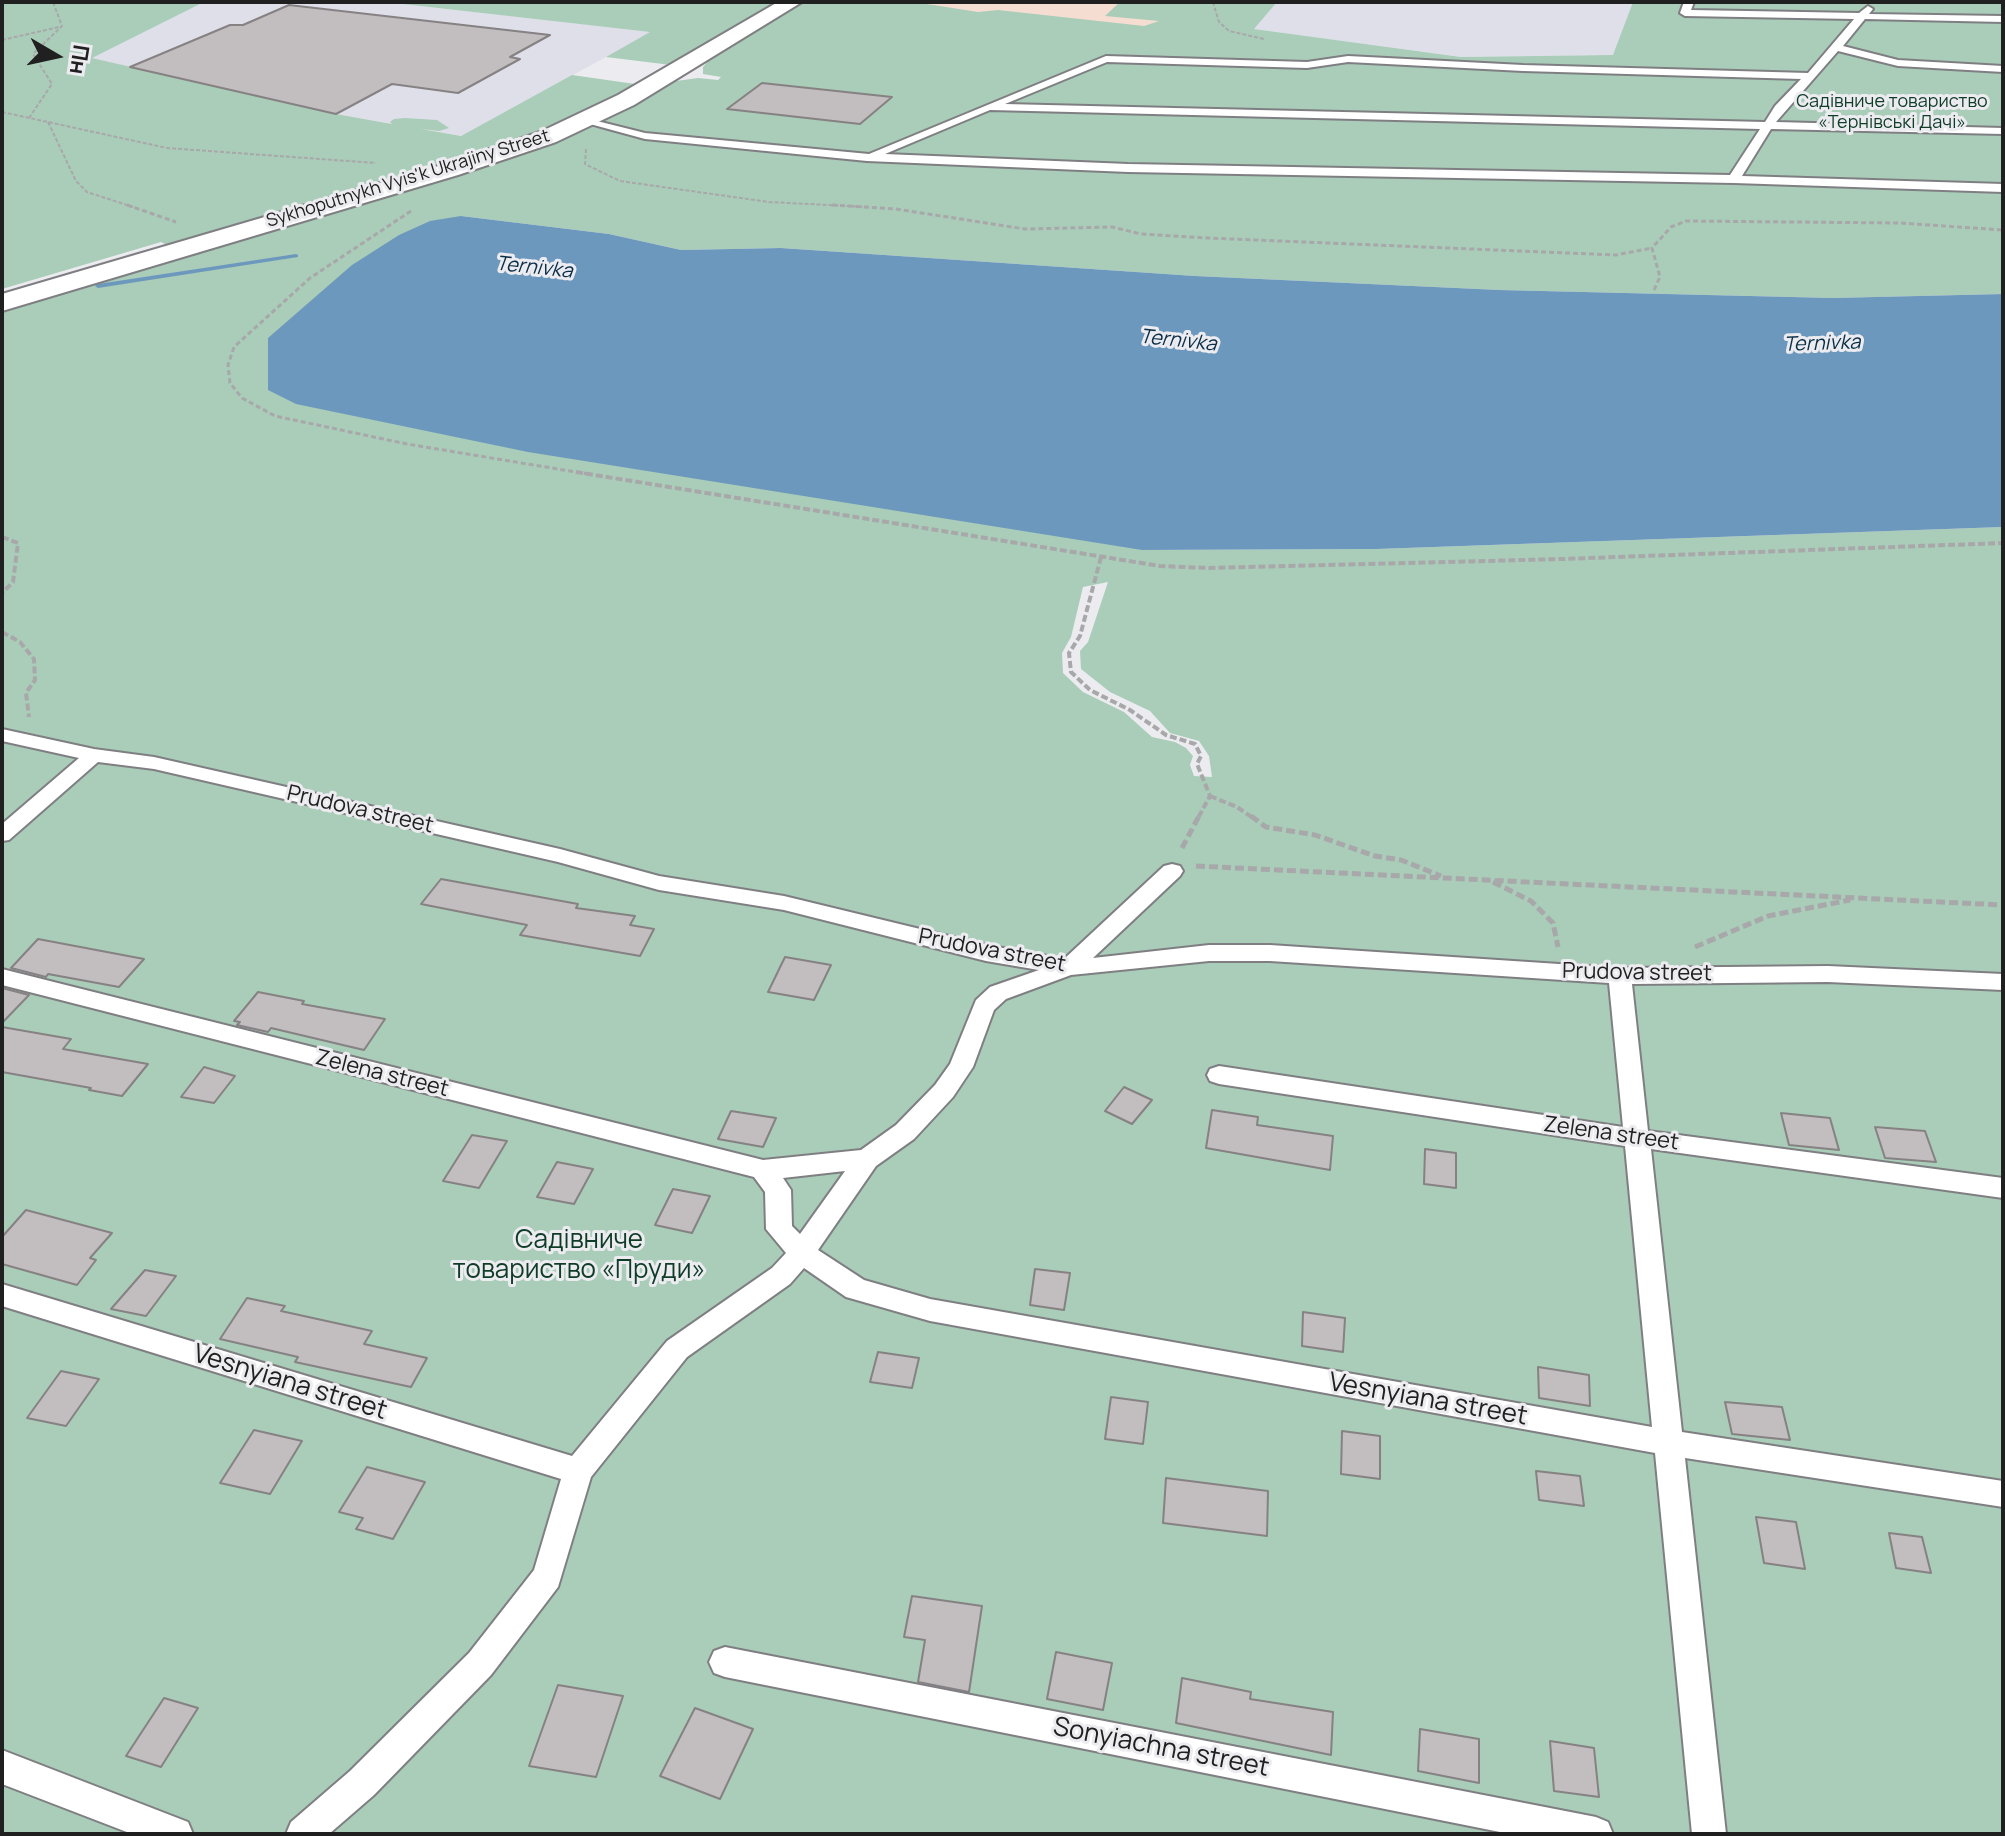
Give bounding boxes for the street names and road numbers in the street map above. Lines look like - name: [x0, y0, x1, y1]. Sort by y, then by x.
- street label: Sykhoputnykh Vyis'k Ukrajiny Street: [264, 126, 552, 232]
- street label: Prudova street: [284, 780, 436, 840]
- street label: Prudova street: [916, 924, 1068, 978]
- street label: Prudova street: [1562, 958, 1712, 988]
- street label: Zelena street: [313, 1045, 451, 1103]
- street label: Zelena street: [1542, 1111, 1680, 1157]
- street label: Vesnyiana street: [189, 1339, 391, 1427]
- street label: Vesnyiana street: [1326, 1367, 1530, 1433]
- street label: Sonyiachna street: [1050, 1712, 1272, 1784]

